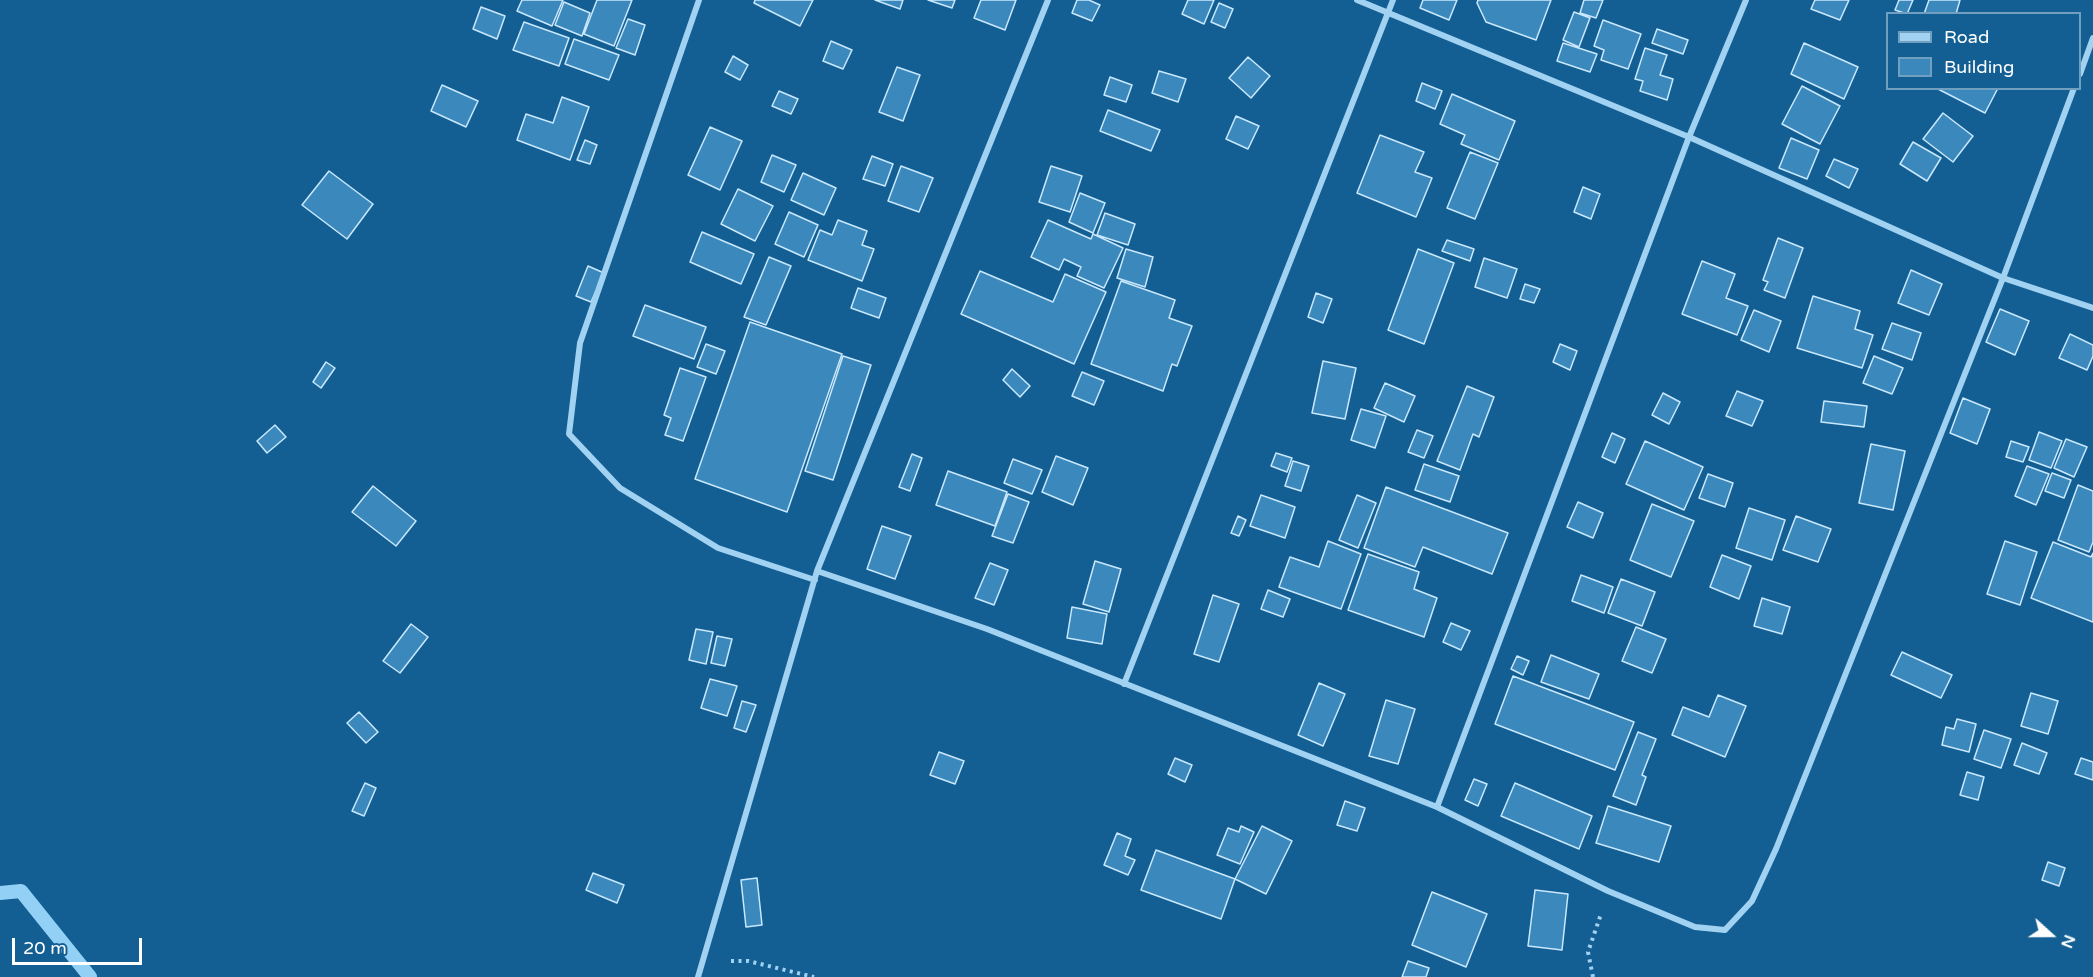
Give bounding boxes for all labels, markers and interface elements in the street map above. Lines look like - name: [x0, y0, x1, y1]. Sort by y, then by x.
- legend: [1886, 12, 2081, 90]
- text: Road: [1944, 26, 1989, 48]
- text: Building: [1944, 56, 2014, 78]
- north arrow: [2021, 905, 2081, 965]
- scale bar: [15, 926, 146, 964]
- text: N: [2056, 932, 2079, 951]
- text: 20 m: [23, 937, 67, 959]

